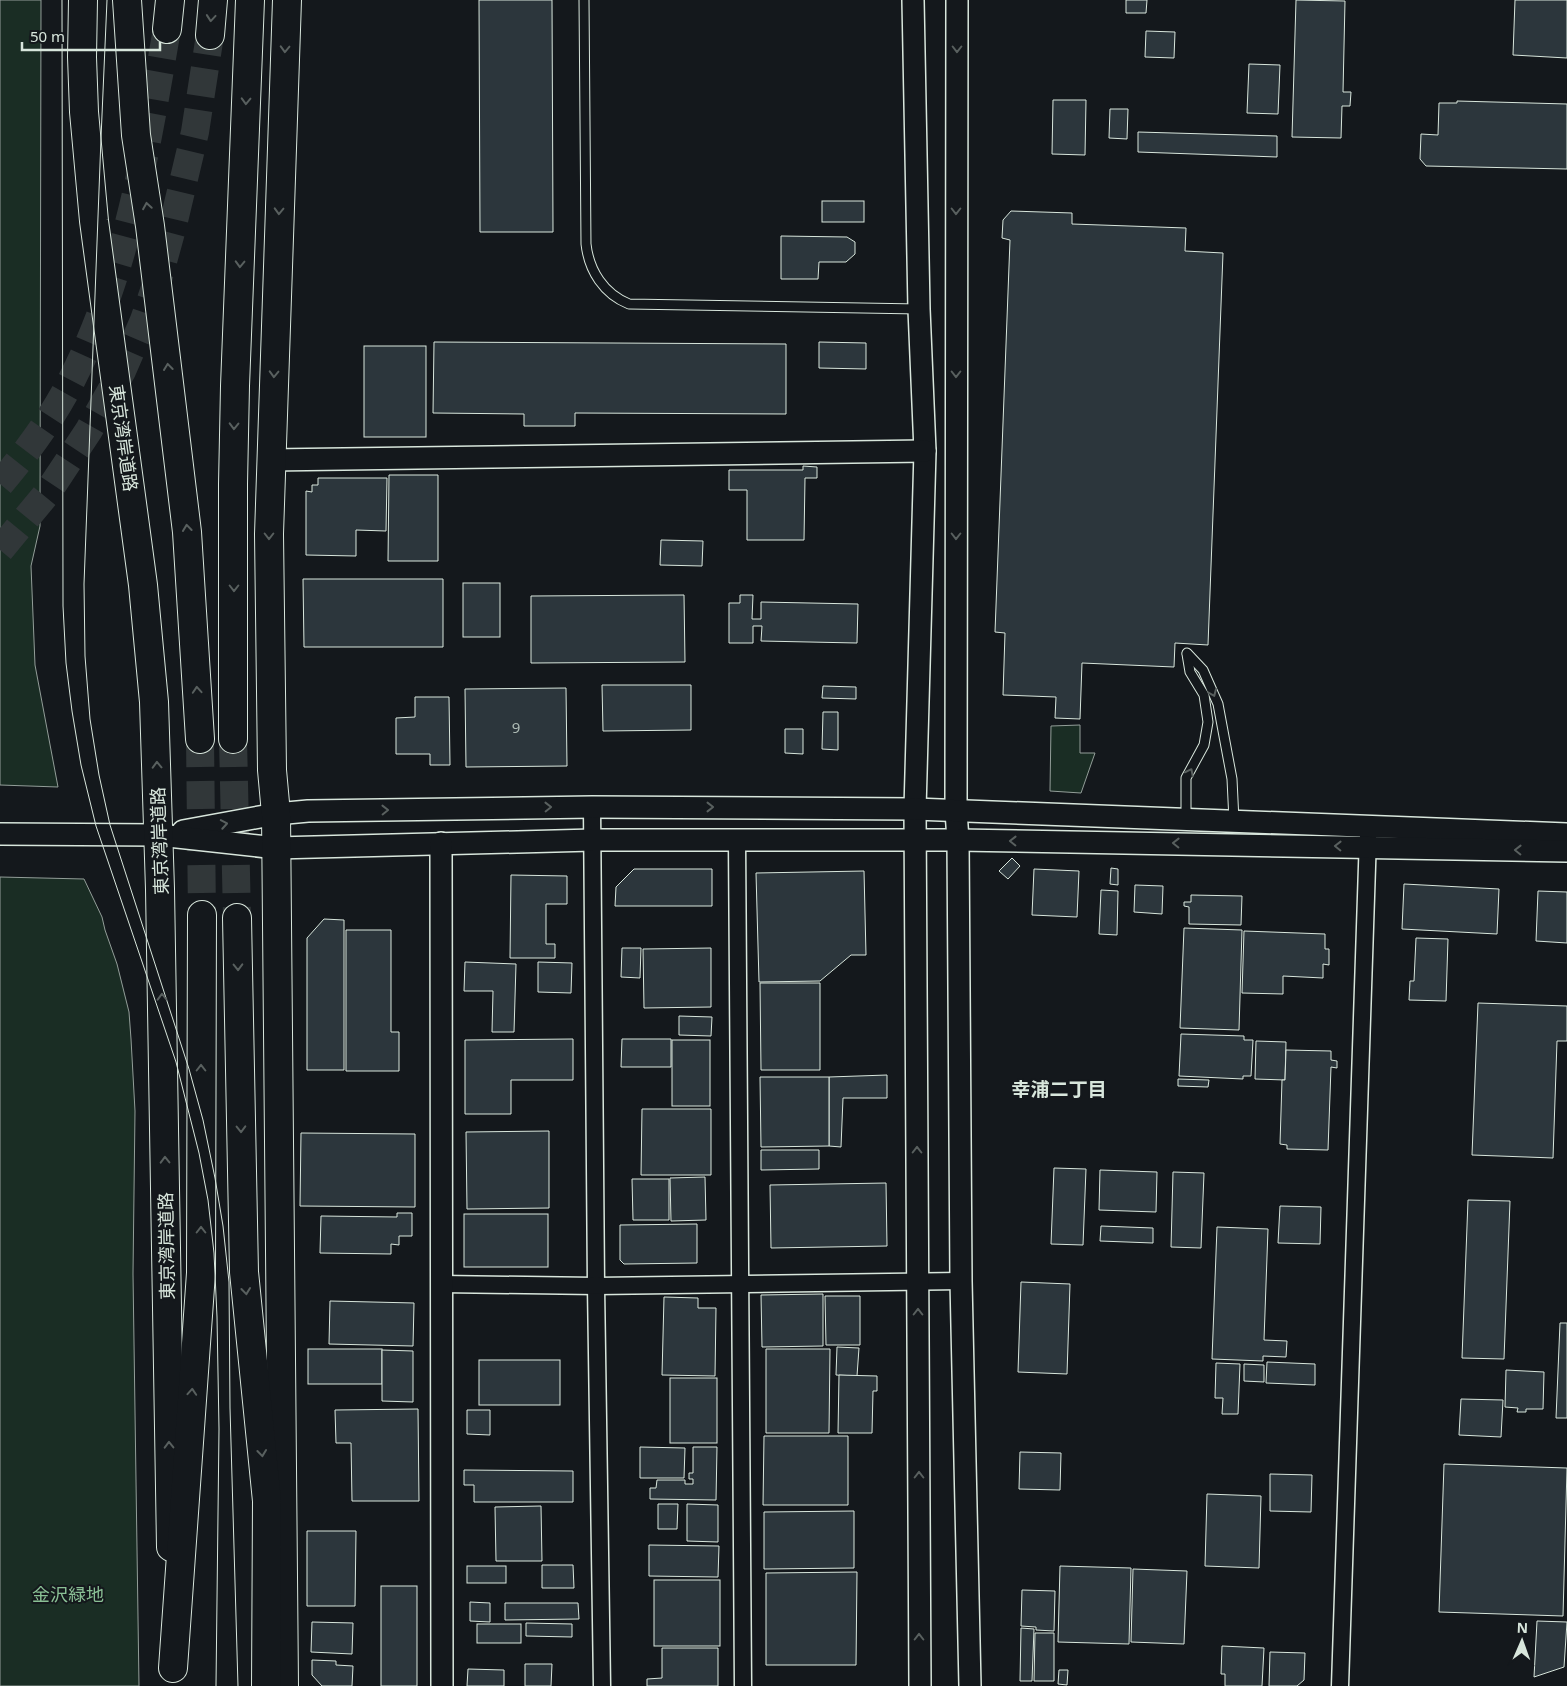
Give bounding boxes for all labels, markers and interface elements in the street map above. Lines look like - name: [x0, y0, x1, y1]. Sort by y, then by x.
- one-way arrow: [206, 14, 217, 22]
- scale bar: [22, 20, 160, 52]
- text: 50 m: [30, 26, 65, 46]
- one-way arrow: [280, 45, 291, 53]
- one-way arrow: [952, 45, 962, 53]
- one-way arrow: [241, 98, 251, 105]
- one-way arrow: [142, 201, 152, 210]
- one-way arrow: [274, 207, 285, 215]
- one-way arrow: [951, 208, 961, 215]
- one-way arrow: [235, 260, 245, 268]
- one-way arrow: [163, 363, 173, 371]
- one-way arrow: [268, 370, 279, 378]
- one-way arrow: [951, 370, 961, 378]
- street label: 東京湾岸道路: [105, 383, 143, 493]
- one-way arrow: [229, 422, 239, 430]
- one-way arrow: [182, 524, 193, 532]
- one-way arrow: [264, 532, 274, 540]
- one-way arrow: [951, 532, 961, 540]
- one-way arrow: [229, 585, 239, 593]
- one-way arrow: [191, 686, 202, 694]
- one-way arrow: [1207, 688, 1218, 697]
- house number: 9: [512, 717, 520, 737]
- one-way arrow: [151, 761, 162, 769]
- one-way arrow: [1184, 768, 1194, 777]
- street label: 東京湾岸道路: [145, 787, 173, 895]
- one-way arrow: [544, 802, 552, 812]
- one-way arrow: [707, 802, 715, 813]
- one-way arrow: [382, 804, 390, 815]
- one-way arrow: [219, 819, 228, 829]
- one-way arrow: [1009, 836, 1017, 846]
- one-way arrow: [1172, 838, 1180, 848]
- one-way arrow: [1334, 841, 1342, 851]
- one-way arrow: [1514, 844, 1522, 855]
- one-way arrow: [233, 963, 243, 971]
- one-way arrow: [157, 993, 167, 1001]
- one-way arrow: [196, 1063, 207, 1071]
- district label: 幸浦二丁目: [1011, 1076, 1107, 1102]
- one-way arrow: [236, 1125, 247, 1133]
- one-way arrow: [912, 1146, 922, 1154]
- one-way arrow: [160, 1156, 170, 1164]
- street label: 東京湾岸道路: [153, 1192, 179, 1300]
- one-way arrow: [196, 1226, 206, 1234]
- one-way arrow: [240, 1288, 251, 1296]
- one-way arrow: [913, 1308, 923, 1316]
- one-way arrow: [187, 1388, 198, 1396]
- one-way arrow: [164, 1441, 174, 1448]
- one-way arrow: [257, 1449, 268, 1457]
- one-way arrow: [914, 1471, 924, 1478]
- park label: 金沢緑地: [32, 1582, 104, 1606]
- north arrow: [1497, 1616, 1547, 1666]
- text: N: [1516, 1618, 1528, 1637]
- one-way arrow: [914, 1633, 924, 1641]

